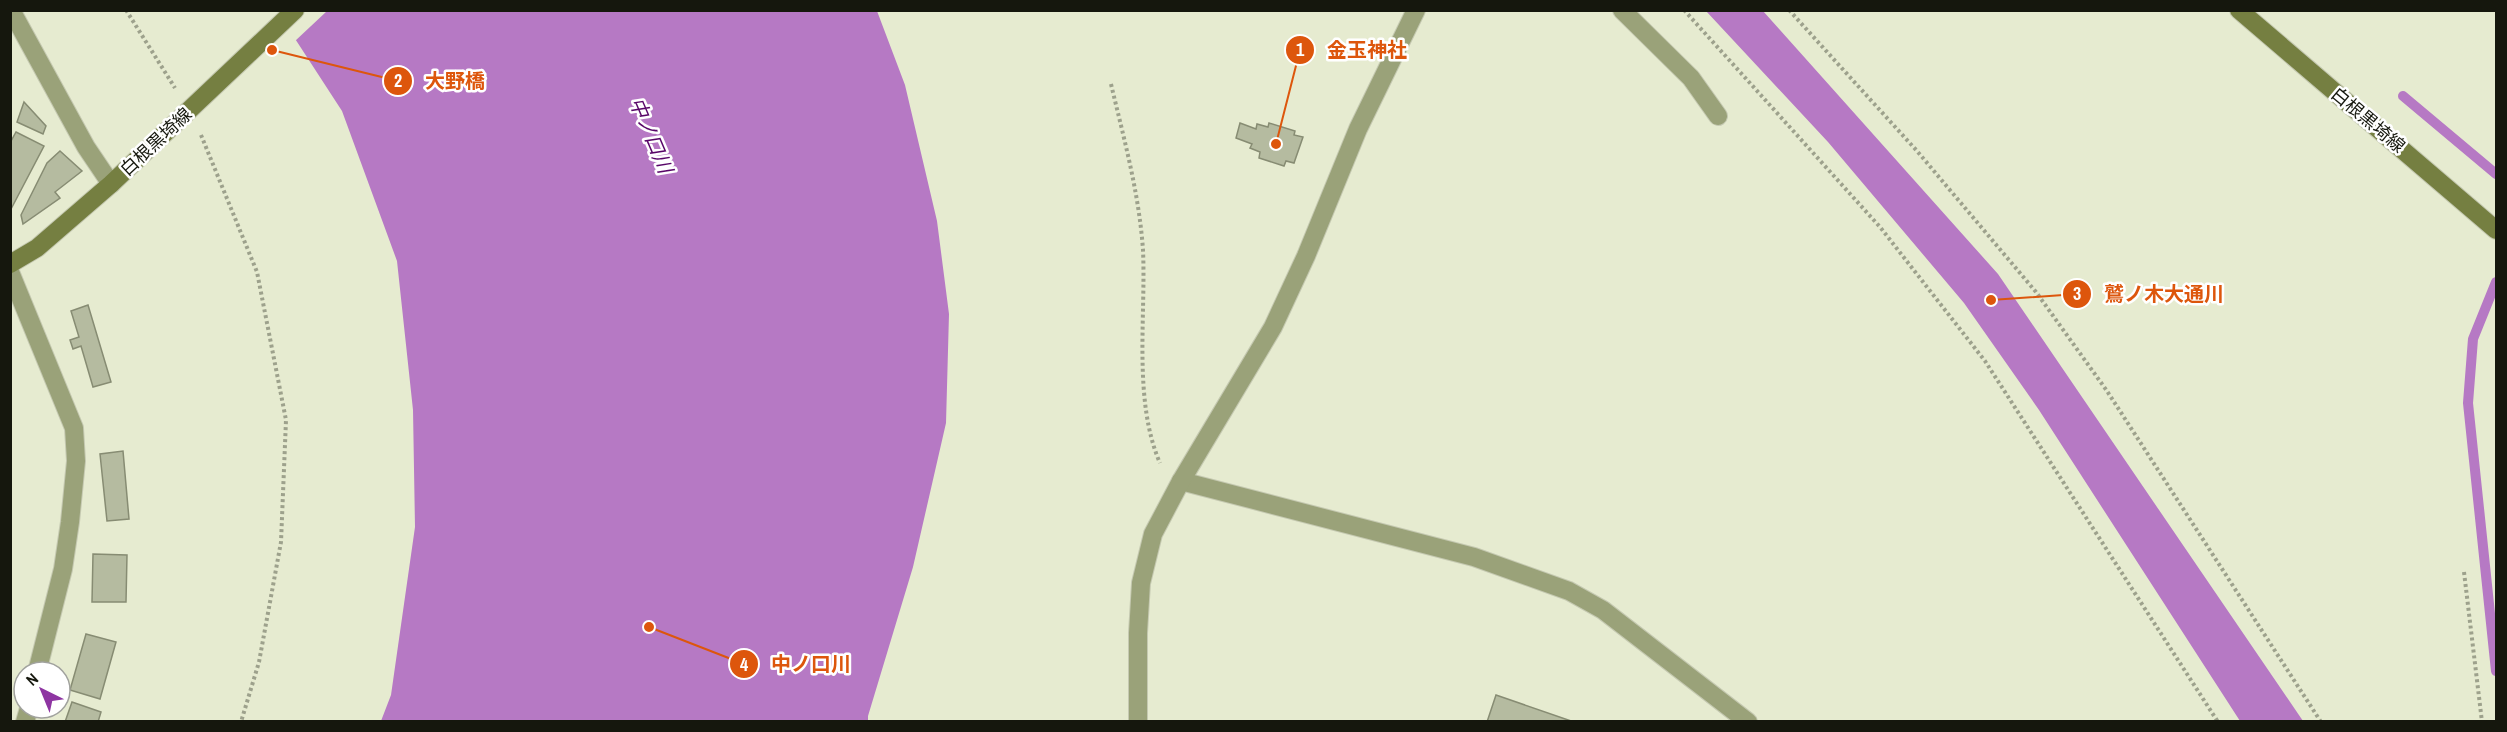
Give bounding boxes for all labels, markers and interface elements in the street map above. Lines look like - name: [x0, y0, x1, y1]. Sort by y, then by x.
- callout: 金玉神社: [1285, 31, 1419, 69]
- text: 金玉神社: [1327, 36, 1407, 63]
- text: 1: [1296, 37, 1305, 62]
- callout: 大野橋: [383, 62, 497, 100]
- text: 大野橋: [425, 67, 485, 94]
- text: 2: [394, 68, 402, 93]
- street label: 白根黒埼線: [2326, 81, 2411, 158]
- water label: 中ノ口川: [623, 93, 680, 179]
- street label: 白根黒埼線: [114, 102, 197, 181]
- callout: 鷲ノ木大通川: [2062, 275, 2236, 313]
- text: 鷲ノ木大通川: [2104, 280, 2224, 307]
- text: 3: [2073, 281, 2081, 306]
- callout: 中ノ口川: [729, 645, 863, 683]
- text: 中ノ口川: [771, 650, 851, 677]
- text: 4: [740, 652, 749, 677]
- north arrow: [12, 660, 72, 720]
- text: N: [21, 668, 43, 690]

